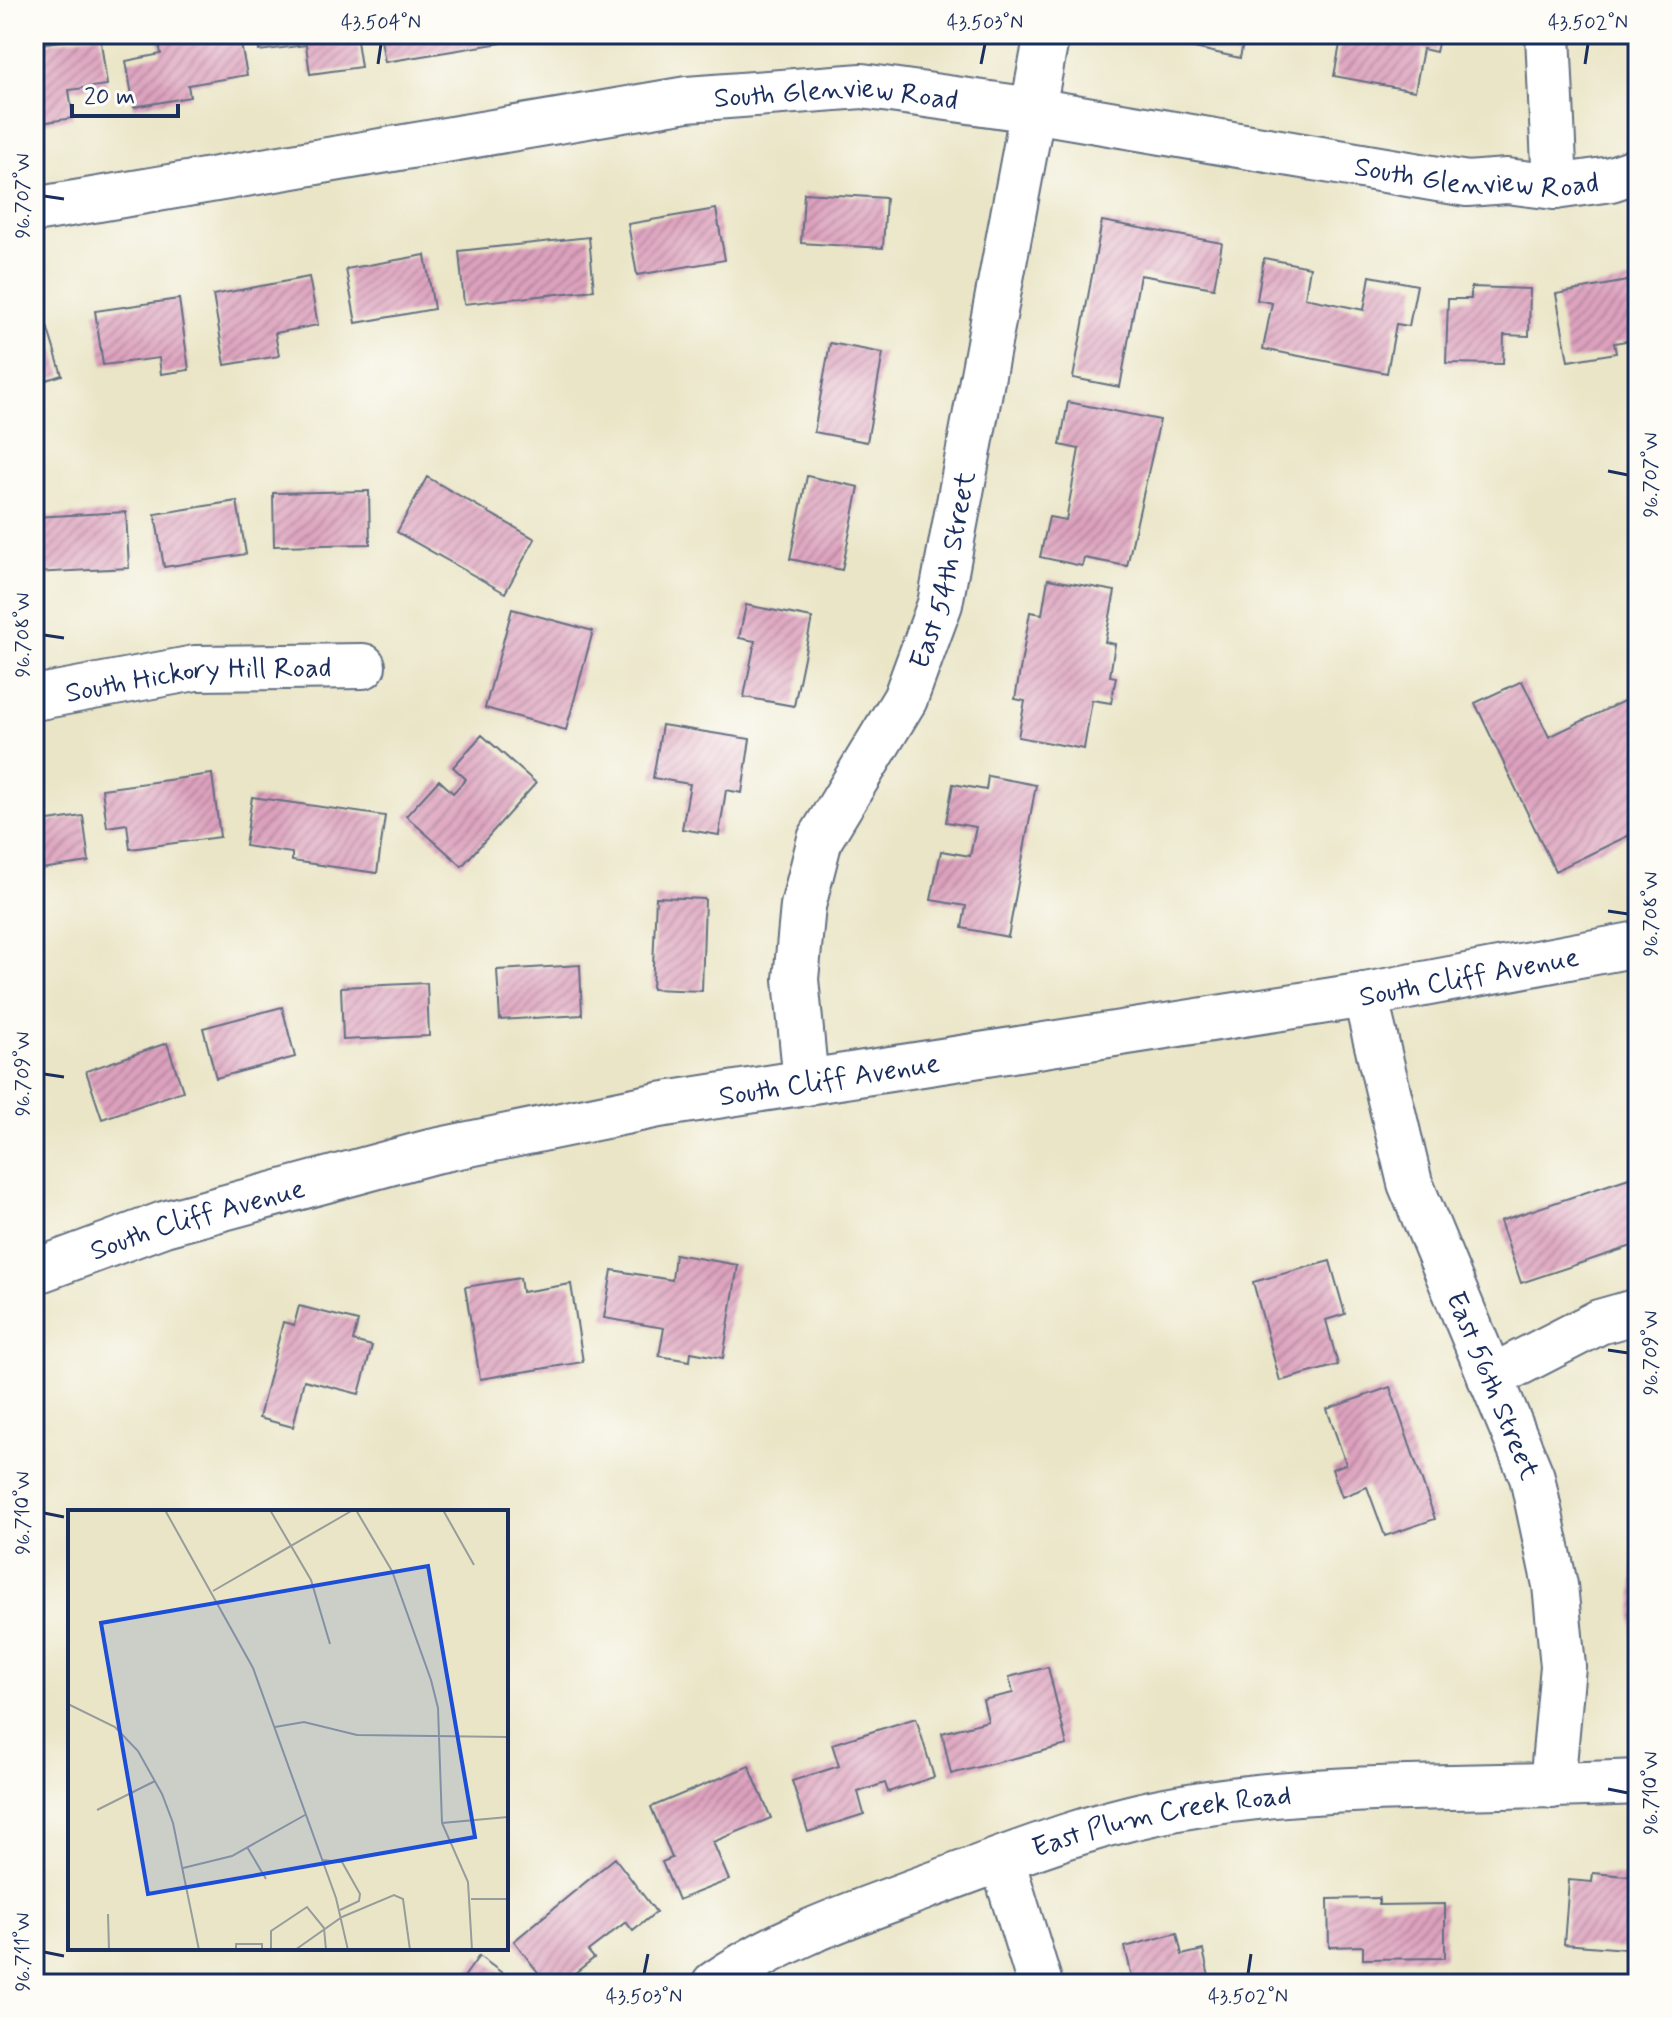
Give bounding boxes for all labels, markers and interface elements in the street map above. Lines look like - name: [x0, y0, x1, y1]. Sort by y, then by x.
- text: 43.504°N: [341, 10, 421, 37]
- text: 43.503°N: [947, 10, 1023, 37]
- text: 43.502°N: [1548, 10, 1628, 37]
- scale bar: [72, 68, 178, 118]
- street label: South Glenview Road: [712, 70, 960, 120]
- text: 20 m: [84, 82, 135, 113]
- street label: South Glenview Road: [1351, 149, 1601, 208]
- text: 96.707°W: [10, 153, 37, 239]
- text: 96.707°W: [1638, 432, 1665, 518]
- street label: East 54th Street: [902, 468, 986, 674]
- text: 96.708°W: [10, 593, 37, 677]
- street label: South Hickory Hill Road: [62, 650, 332, 713]
- text: 96.708°W: [1638, 872, 1665, 956]
- street label: South Cliff Avenue: [1356, 939, 1582, 1017]
- text: 96.709°W: [10, 1032, 37, 1116]
- street label: South Cliff Avenue: [717, 1046, 942, 1116]
- street label: South Cliff Avenue: [85, 1171, 309, 1271]
- street label: East 56th Street: [1436, 1286, 1547, 1486]
- text: 96.709°W: [1638, 1311, 1665, 1395]
- text: 96.710°W: [10, 1471, 37, 1555]
- inset map: [68, 1510, 508, 1950]
- text: 96.710°W: [1638, 1751, 1665, 1835]
- street label: East Plum Creek Road: [1028, 1778, 1293, 1868]
- text: 96.711°W: [10, 1913, 37, 1992]
- text: 43.503°N: [606, 1984, 682, 2011]
- text: 43.502°N: [1208, 1984, 1288, 2011]

